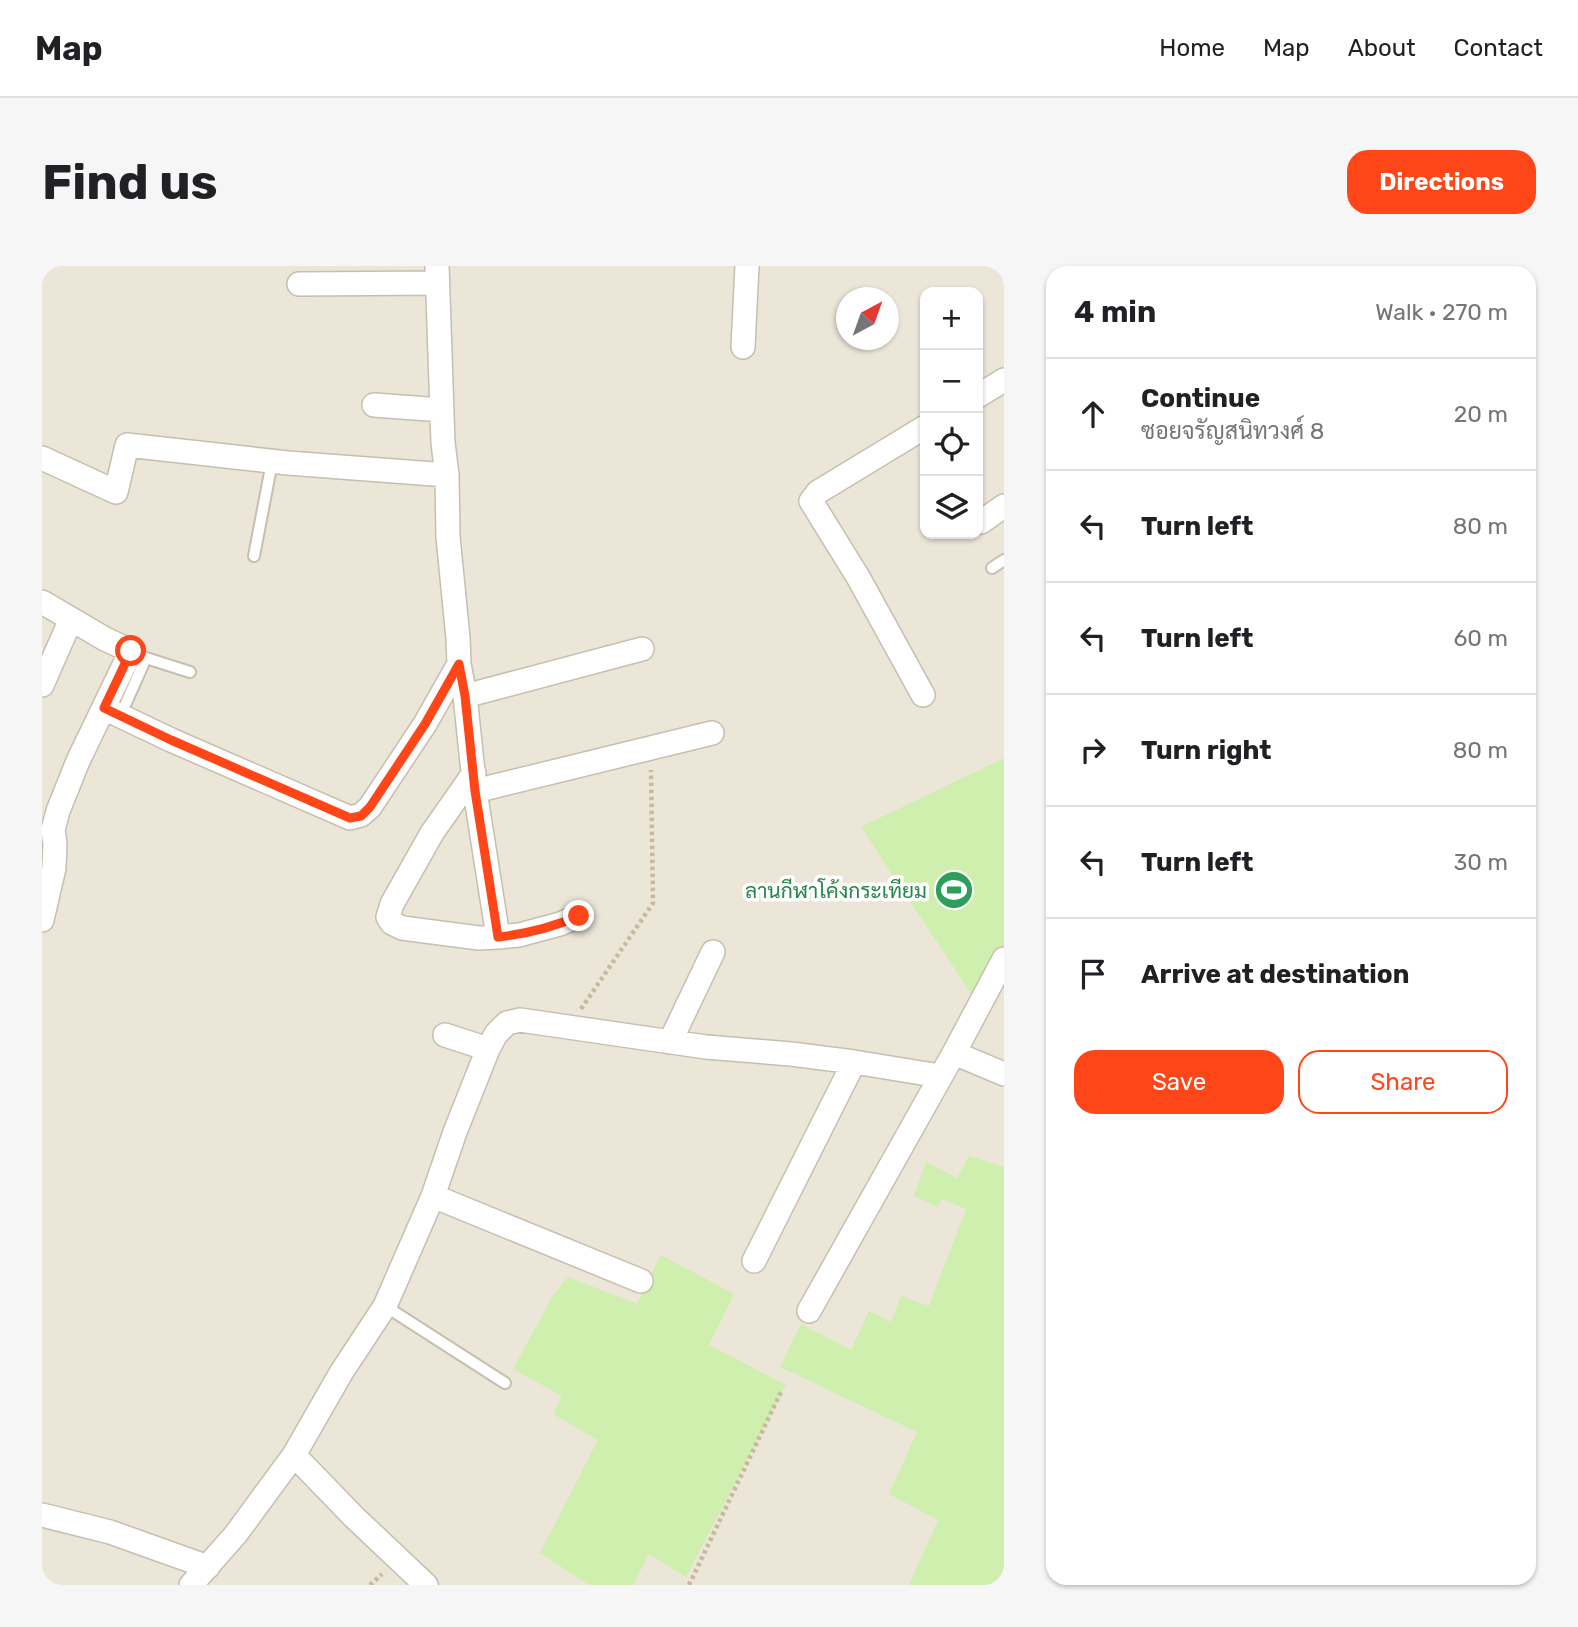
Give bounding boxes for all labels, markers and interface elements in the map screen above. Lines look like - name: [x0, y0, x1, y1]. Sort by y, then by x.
- text: Map: [35, 29, 103, 68]
- text: Home: [1159, 34, 1225, 62]
- text: Map: [1263, 34, 1310, 62]
- text: About: [1348, 34, 1416, 62]
- text: Contact: [1454, 34, 1543, 62]
- button: Directions: [1347, 150, 1536, 214]
- text: Find us: [42, 153, 218, 211]
- north arrow: [836, 287, 899, 350]
- map controls: [920, 287, 983, 539]
- button: +: [920, 287, 983, 350]
- text: 4 min: [1074, 294, 1156, 330]
- text: Walk · 270 m: [1375, 298, 1508, 326]
- button: −: [920, 350, 983, 413]
- text: Continue: [1141, 383, 1260, 414]
- icon: ahead: [1074, 395, 1112, 433]
- text: 20 m: [1454, 400, 1508, 428]
- button: locate: [920, 413, 983, 476]
- text: ซอยจรัญสนิทวงศ์ 8: [1141, 417, 1324, 445]
- button: layers: [920, 476, 983, 539]
- icon: left: [1074, 507, 1112, 545]
- text: Turn left: [1141, 511, 1253, 542]
- text: 80 m: [1453, 512, 1508, 540]
- icon: left: [1074, 619, 1112, 657]
- text: Turn left: [1141, 623, 1253, 654]
- text: 60 m: [1453, 624, 1508, 652]
- route start: [115, 635, 146, 666]
- icon: right: [1074, 731, 1112, 769]
- text: Turn right: [1141, 735, 1271, 766]
- text: 80 m: [1453, 736, 1508, 764]
- icon: left: [1074, 843, 1112, 881]
- text: Turn left: [1141, 847, 1253, 878]
- text: 30 m: [1453, 848, 1508, 876]
- sports icon: ลานกีฬาโค้งกระเทียม: [933, 869, 975, 911]
- place label: ลานกีฬาโค้งกระเทียม: [745, 878, 927, 903]
- route end: [563, 900, 594, 931]
- icon: arrive: [1074, 955, 1112, 993]
- text: Arrive at destination: [1141, 959, 1409, 990]
- button: Save: [1074, 1050, 1284, 1114]
- button: Share: [1298, 1050, 1508, 1114]

